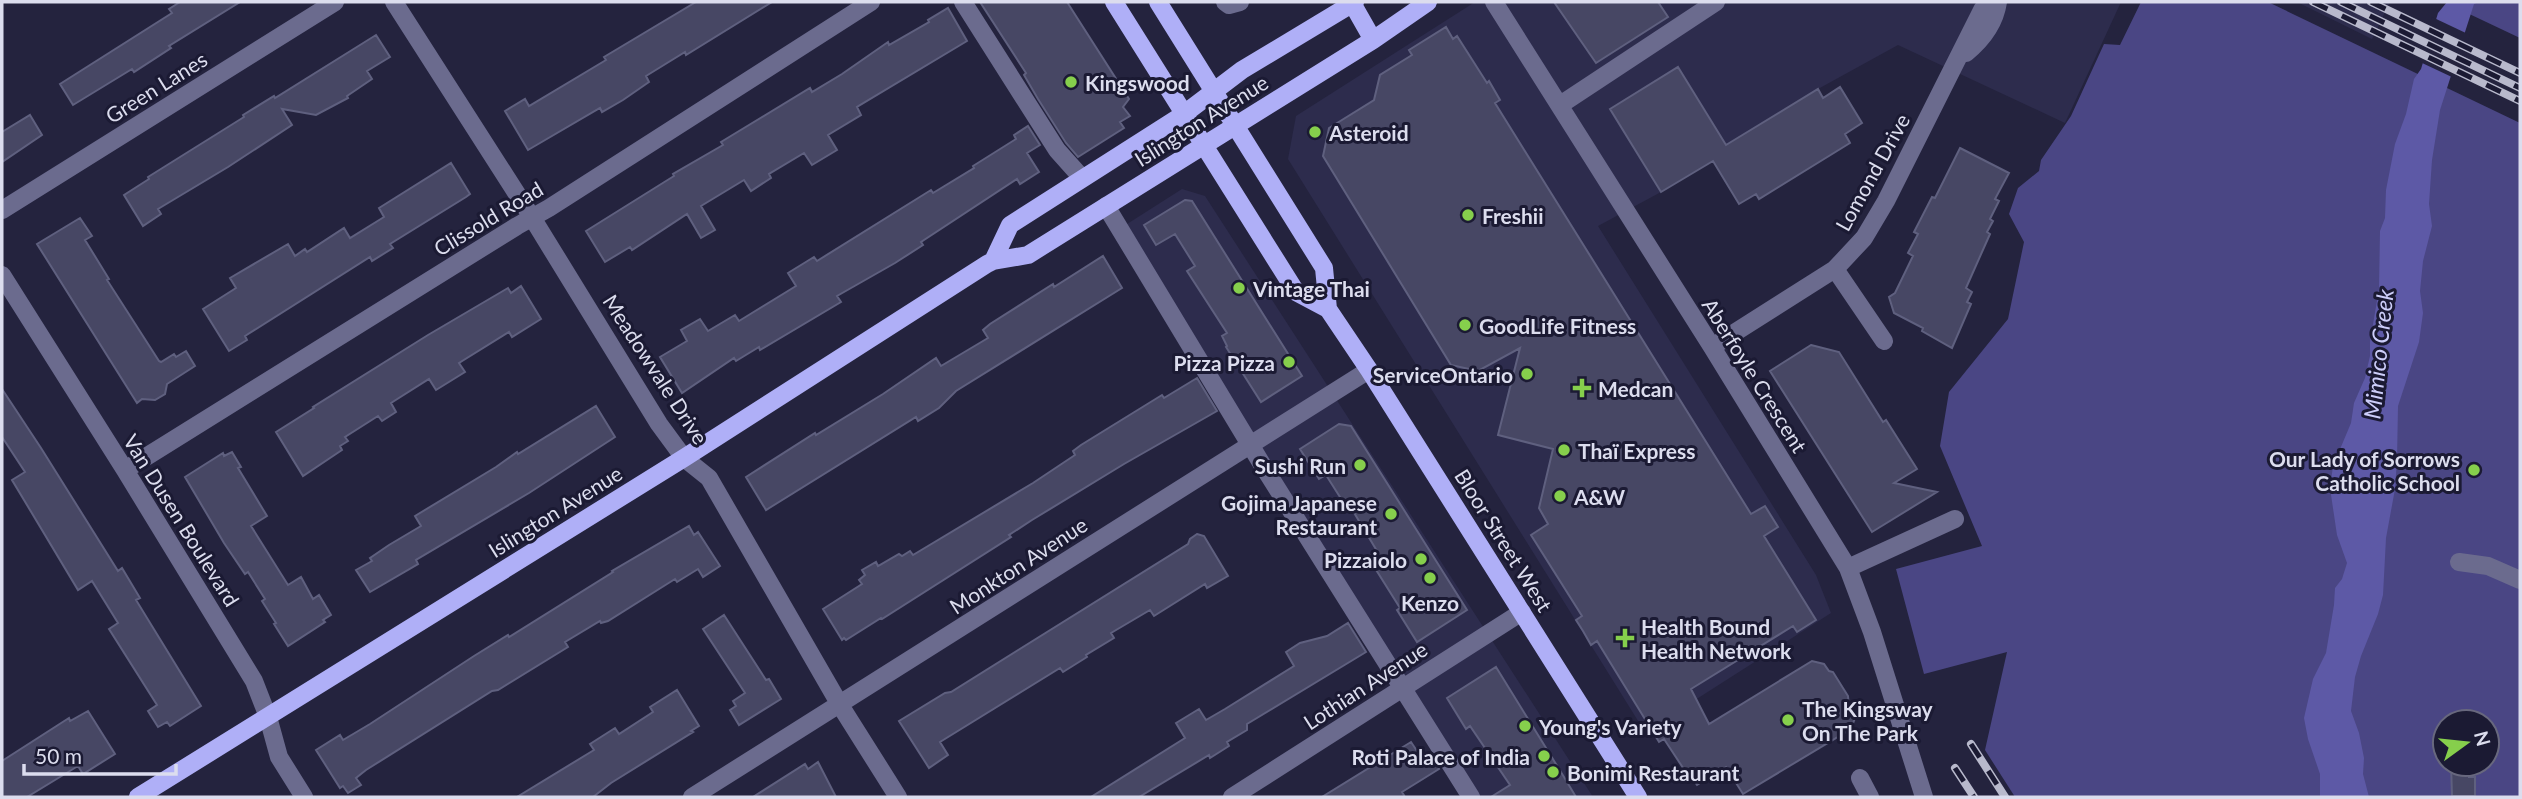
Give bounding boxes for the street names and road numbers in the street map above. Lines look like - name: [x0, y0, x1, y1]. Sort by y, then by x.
- street label: Green Lanes: [101, 46, 211, 128]
- street label: Islington Avenue: [1130, 69, 1272, 171]
- street label: Lomond Drive: [1830, 109, 1914, 235]
- street label: Clissold Road: [429, 176, 547, 260]
- street label: Meadowvale Drive: [598, 290, 714, 448]
- street label: Aberfoyle Crescent: [1698, 293, 1813, 457]
- street label: Van Dusen Boulevard: [119, 429, 245, 611]
- street label: Islington Avenue: [484, 460, 626, 562]
- street label: Bloor Street West: [1450, 464, 1558, 616]
- street label: Monkton Avenue: [945, 511, 1091, 619]
- street label: Lothian Avenue: [1298, 636, 1432, 734]

